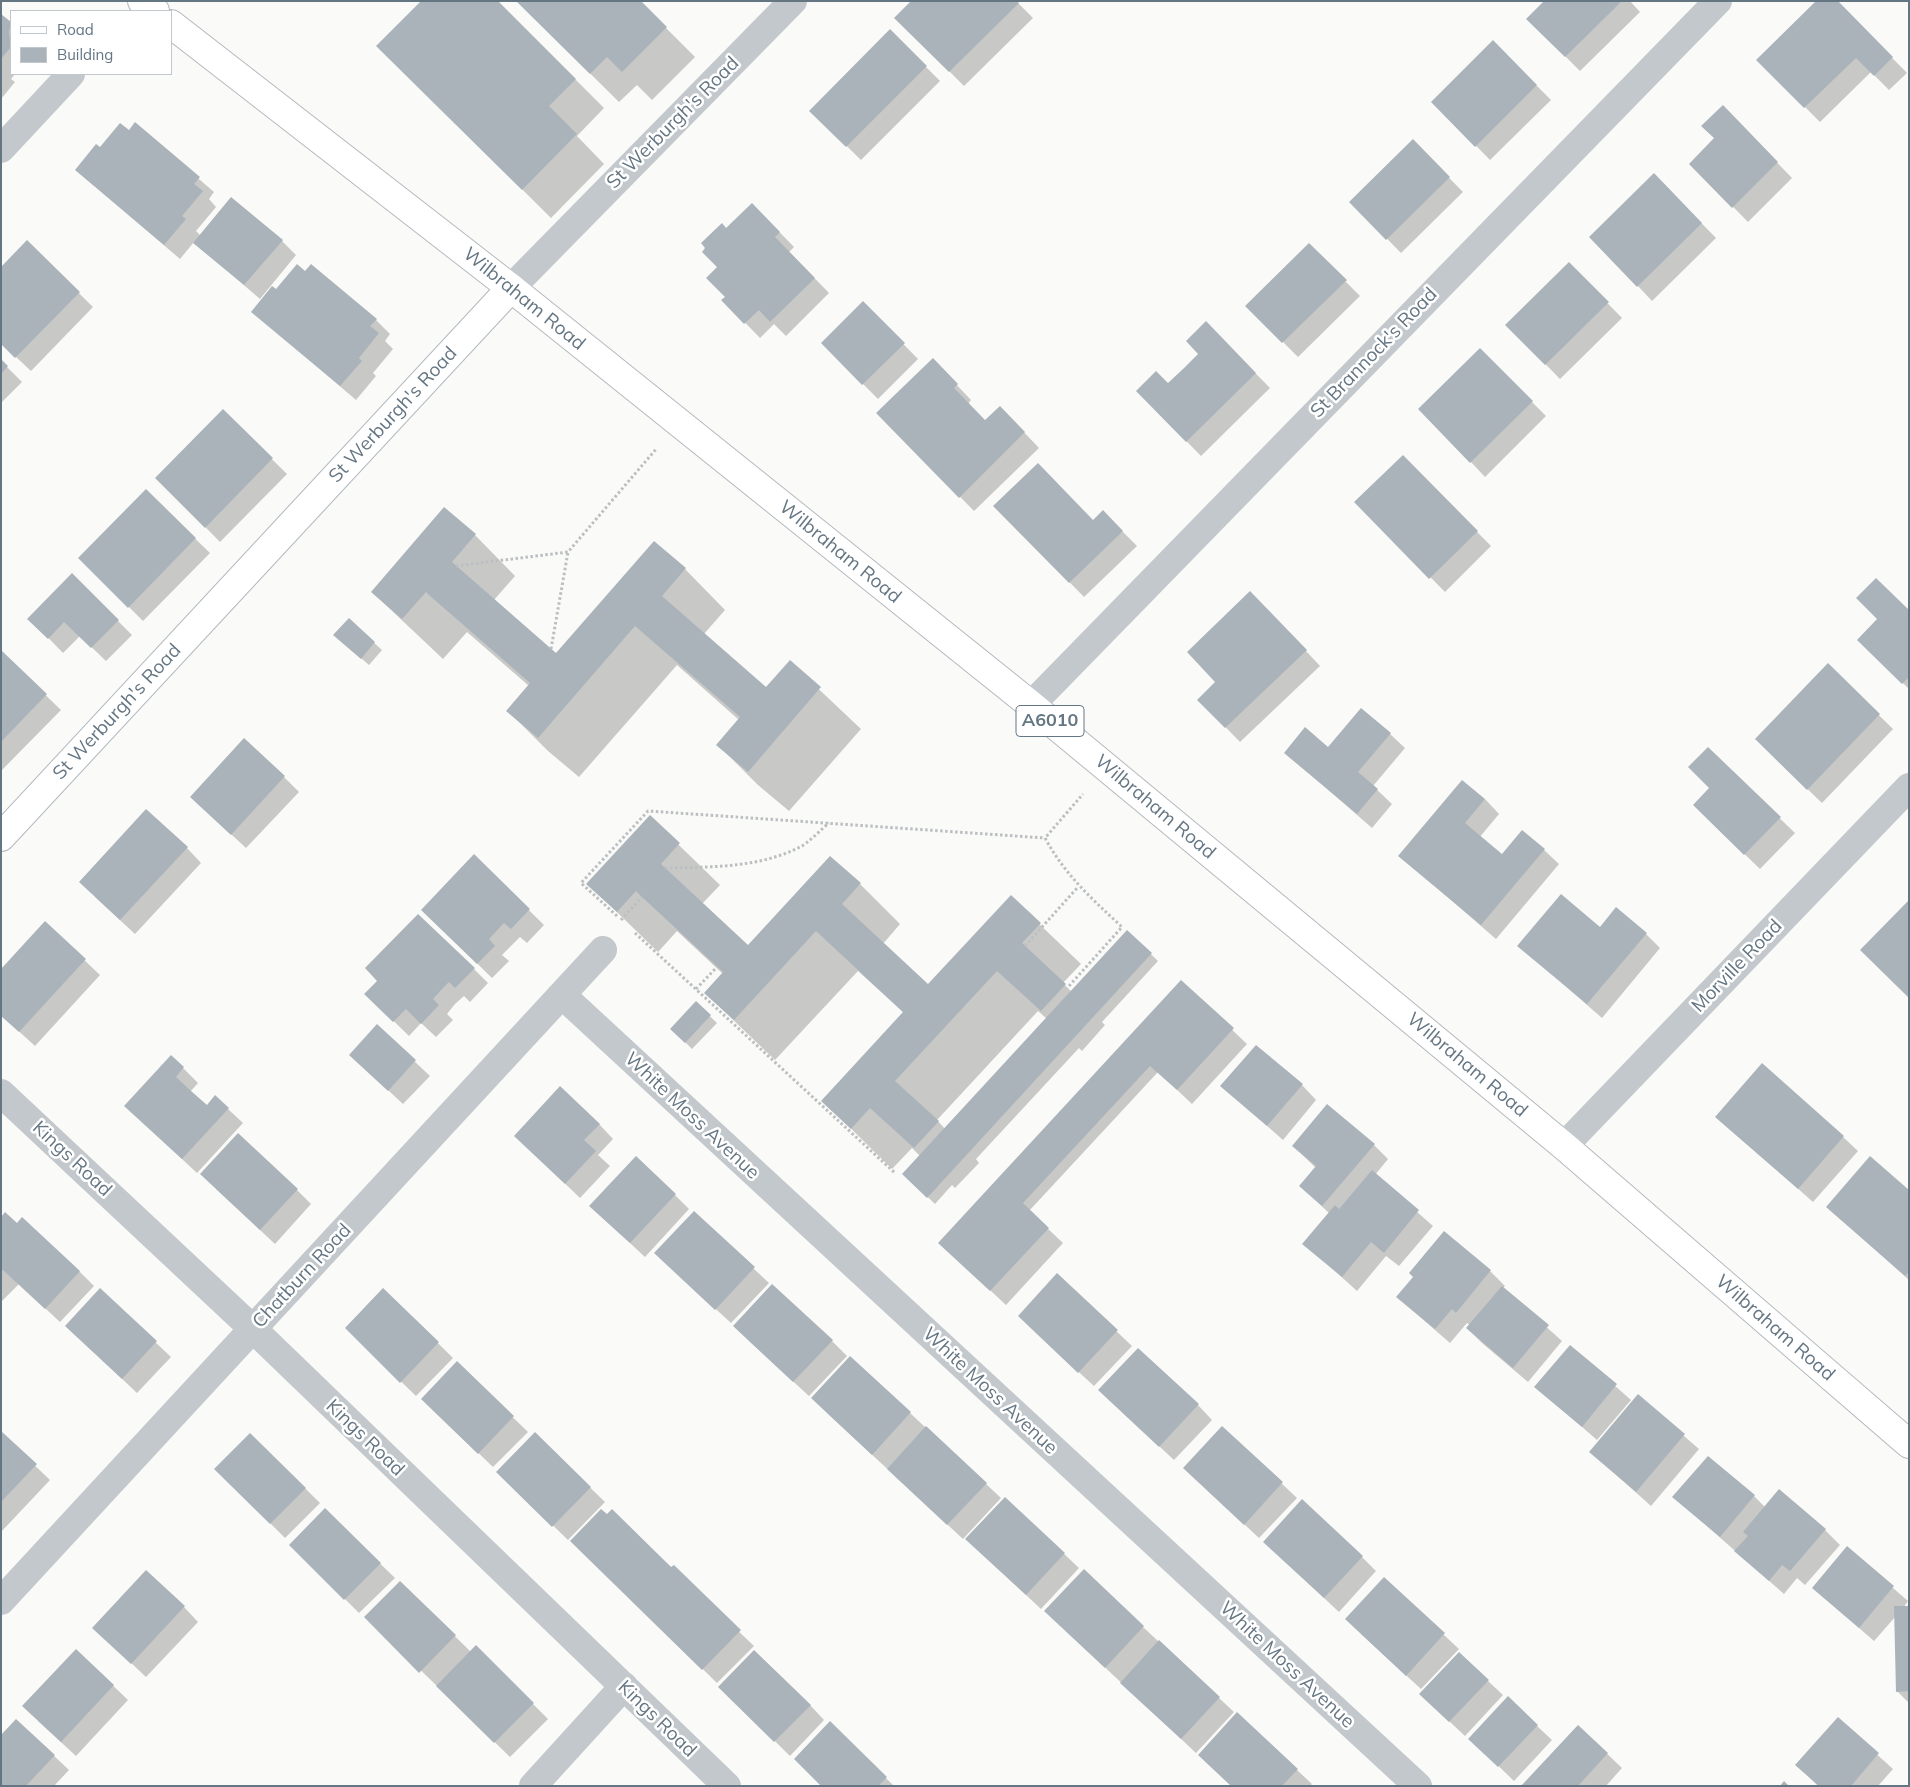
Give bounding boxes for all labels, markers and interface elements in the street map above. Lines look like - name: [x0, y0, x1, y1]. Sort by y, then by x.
- legend: [10, 10, 172, 75]
- text: Road: [57, 20, 94, 39]
- text: Building: [57, 45, 113, 64]
- street label: St Werburgh's Road: [602, 52, 744, 194]
- street label: Wilbraham Road: [458, 243, 590, 355]
- street label: St Brannock's Road: [1306, 283, 1442, 423]
- street label: St Werburgh's Road: [324, 342, 462, 488]
- street label: Wilbraham Road: [774, 496, 906, 608]
- street label: St Werburgh's Road: [48, 639, 186, 785]
- road number: A6010: [1016, 706, 1084, 736]
- street label: Wilbraham Road: [1090, 750, 1220, 864]
- street label: Morville Road: [1687, 915, 1787, 1017]
- street label: Wilbraham Road: [1402, 1008, 1532, 1122]
- street label: White Moss Avenue: [620, 1048, 764, 1184]
- street label: Kings Road: [28, 1117, 116, 1201]
- street label: Chatburn Road: [248, 1219, 356, 1333]
- street label: Wilbraham Road: [1711, 1270, 1839, 1386]
- street label: White Moss Avenue: [918, 1323, 1062, 1459]
- street label: Kings Road: [321, 1395, 409, 1481]
- street label: White Moss Avenue: [1215, 1597, 1359, 1733]
- street label: Kings Road: [613, 1676, 701, 1762]

